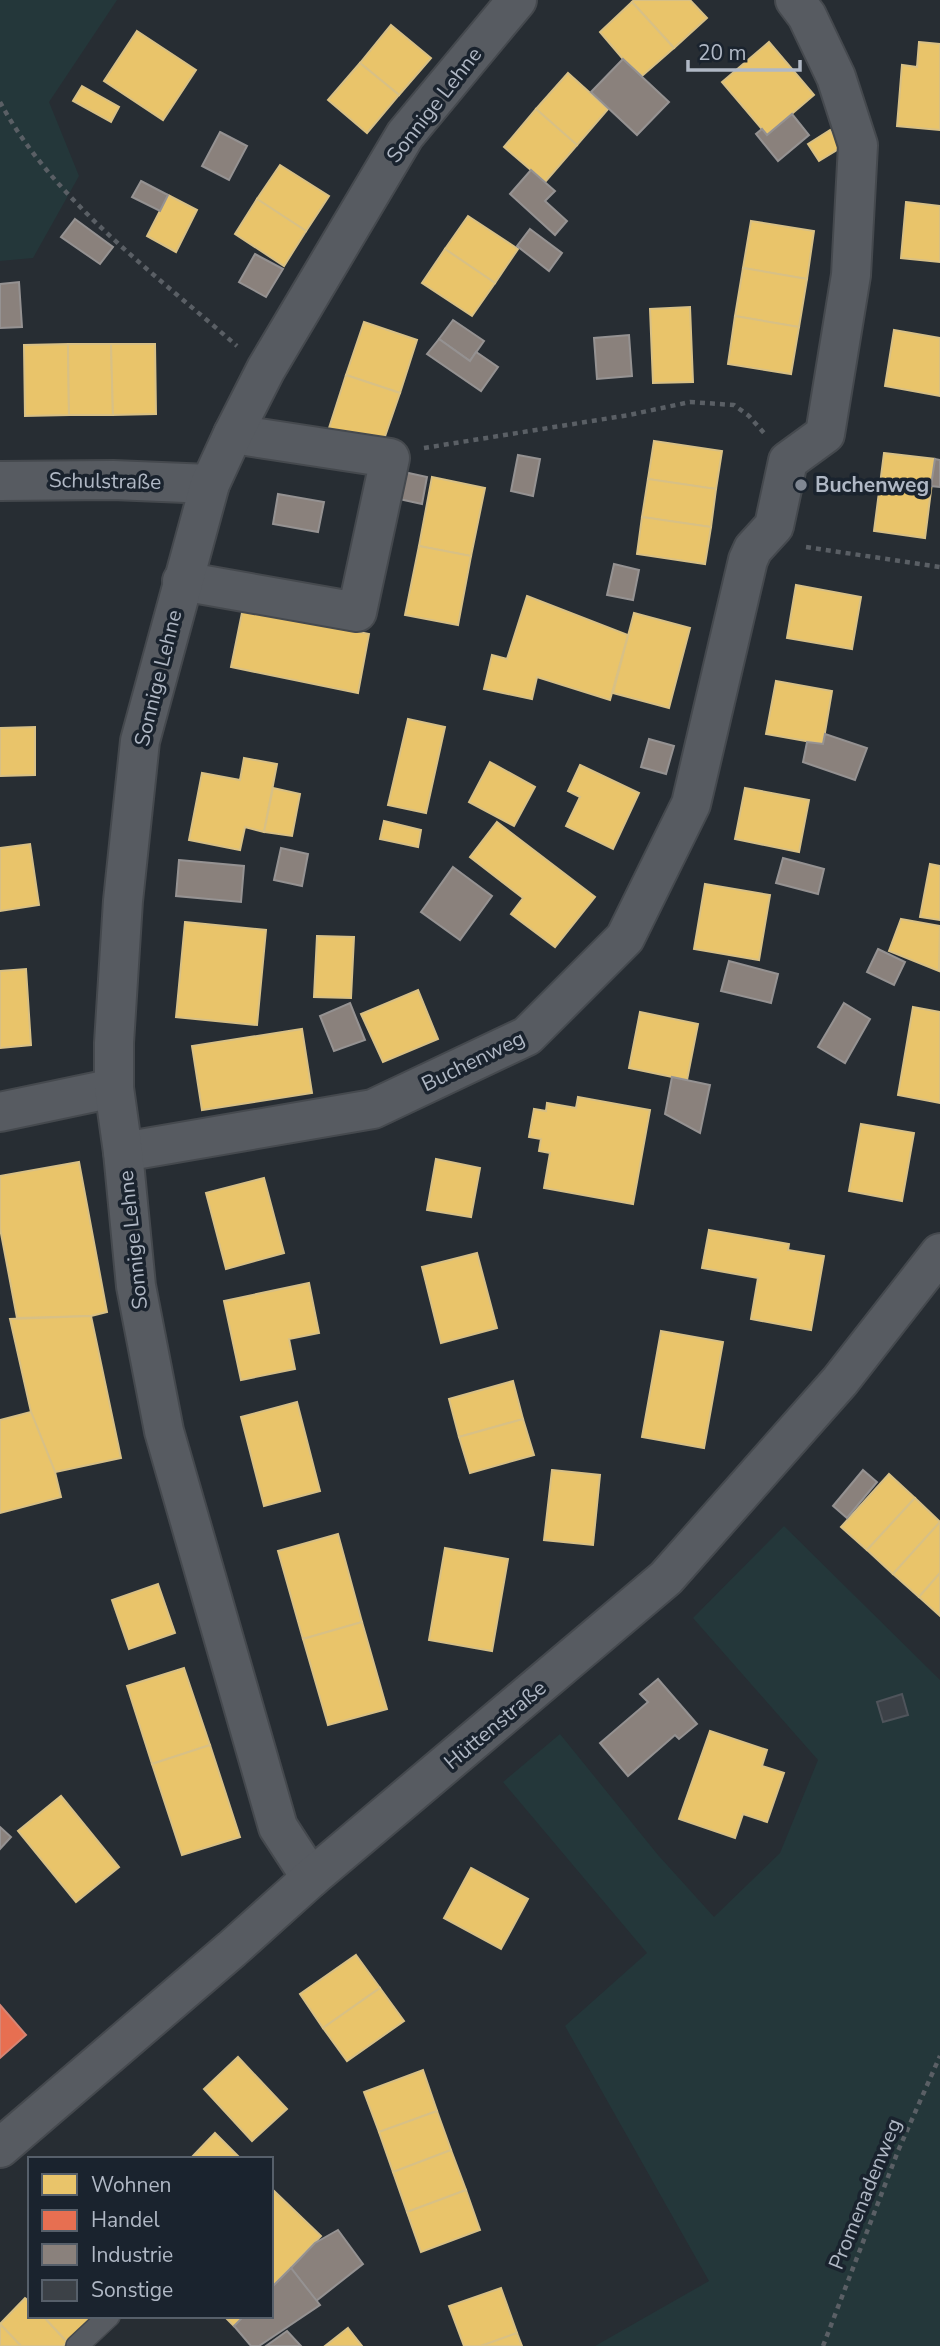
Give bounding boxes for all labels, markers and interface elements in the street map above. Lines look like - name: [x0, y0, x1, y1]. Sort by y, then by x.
- scale bar: [688, 28, 800, 72]
- text: 20 m: [698, 39, 747, 67]
- street label: Sonnige Lehne: [380, 41, 488, 169]
- street label: Schulstraße: [49, 466, 161, 496]
- place label: Buchenweg: [815, 471, 929, 499]
- marker: Buchenweg: [793, 477, 809, 493]
- street label: Sonnige Lehne: [128, 607, 188, 749]
- street label: Buchenweg: [417, 1024, 529, 1098]
- street label: Sonnige Lehne: [112, 1169, 154, 1311]
- street label: Hüttenstraße: [438, 1674, 552, 1776]
- street label: Promenadenweg: [822, 2114, 908, 2274]
- legend: [28, 2157, 273, 2318]
- text: Wohnen: [91, 2171, 172, 2199]
- text: Handel: [91, 2206, 160, 2234]
- text: Industrie: [91, 2241, 173, 2269]
- text: Sonstige: [91, 2276, 173, 2304]

